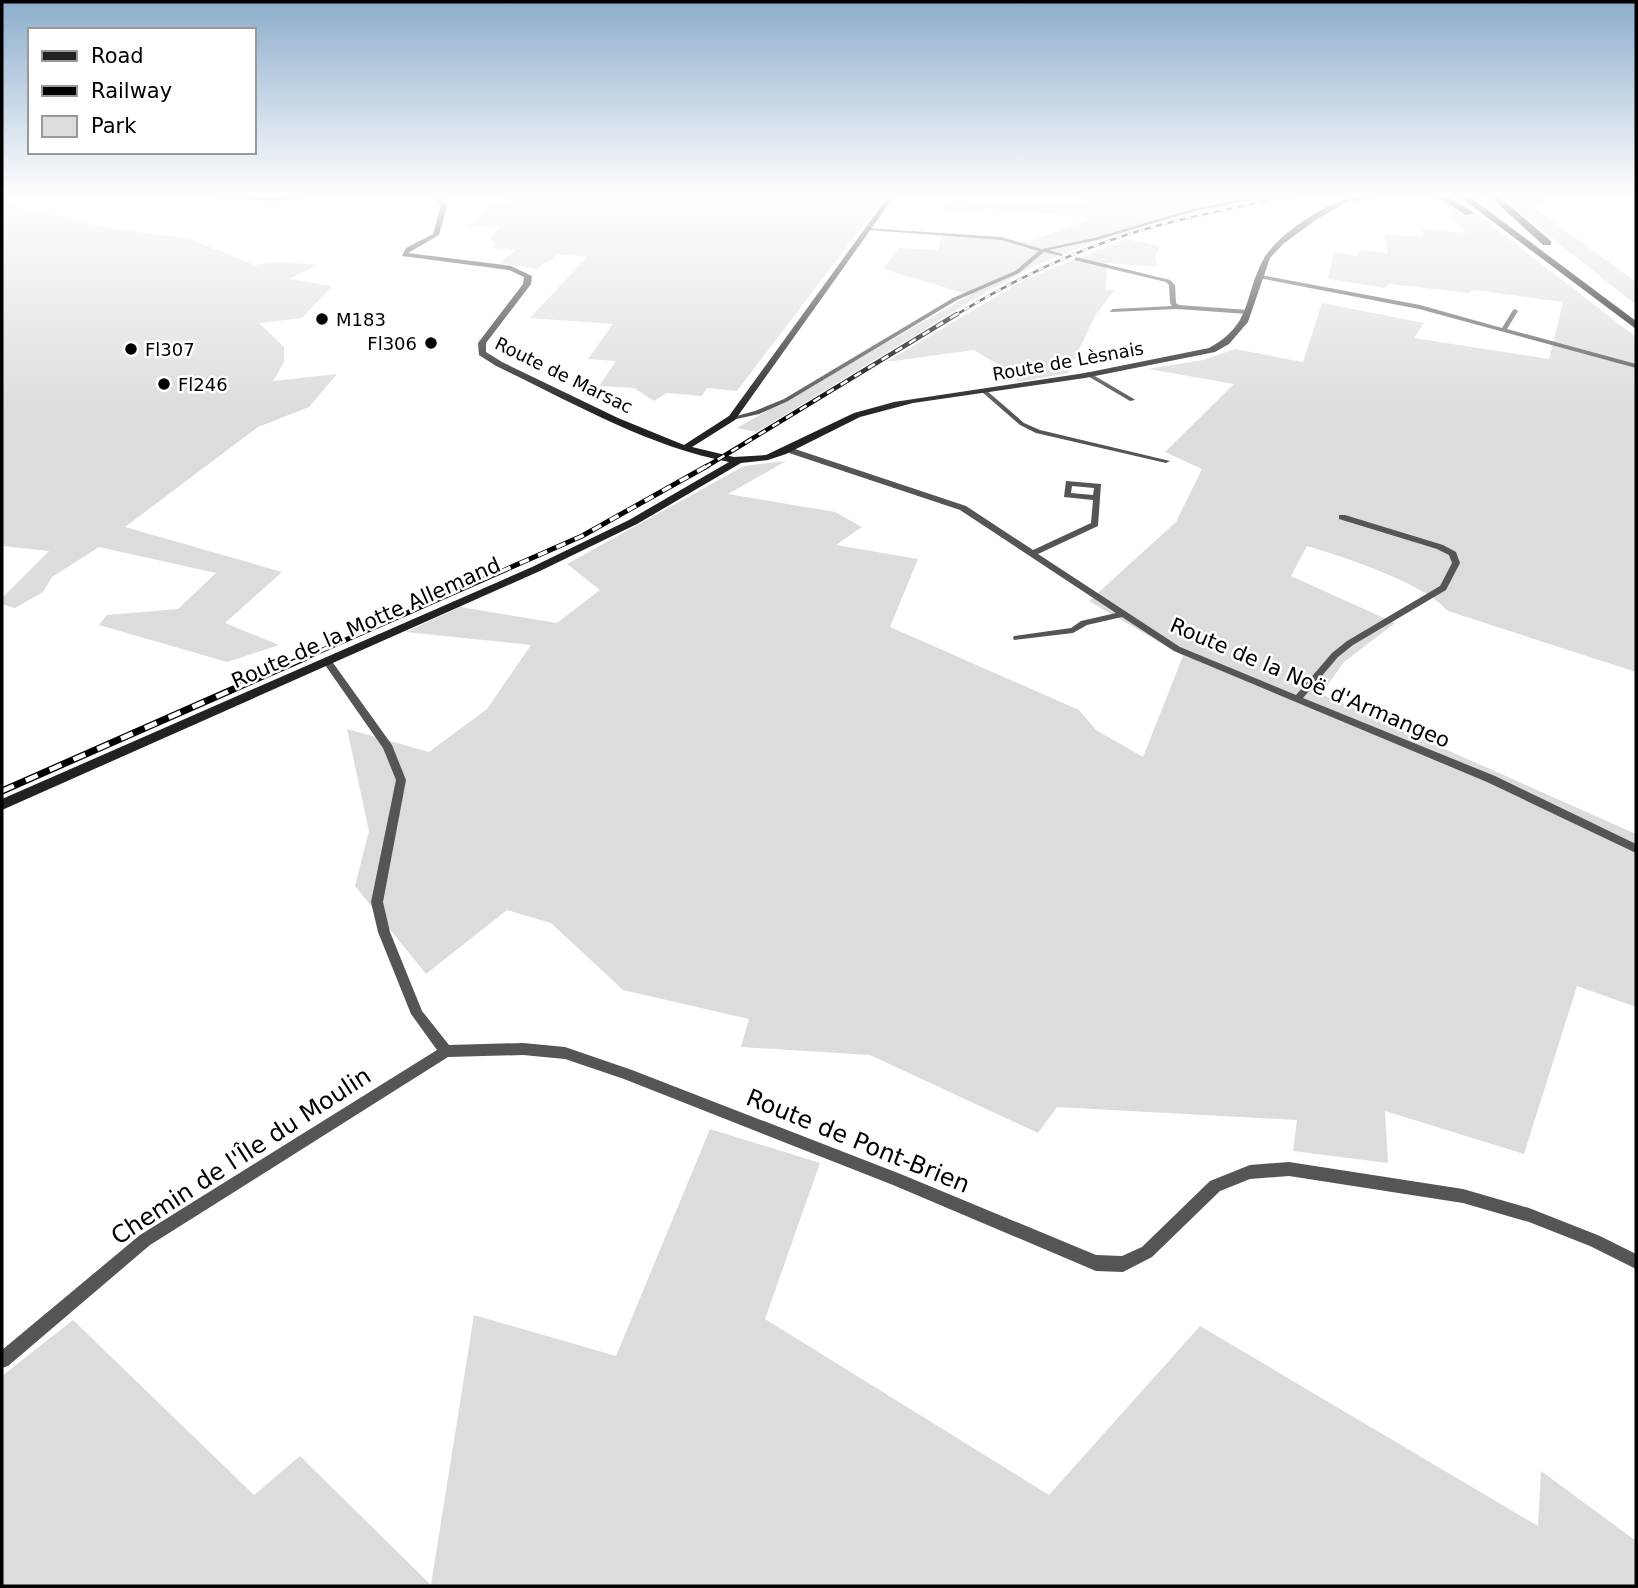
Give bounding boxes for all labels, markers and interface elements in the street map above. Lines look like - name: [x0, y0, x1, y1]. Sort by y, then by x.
- legend: [28, 28, 256, 154]
- text: Road: [91, 44, 144, 68]
- text: Railway: [91, 79, 172, 103]
- text: Park: [91, 114, 137, 138]
- place label: M183: [336, 309, 386, 330]
- marker: M183: [314, 311, 330, 327]
- place label: Fl306: [367, 333, 417, 354]
- street label: Route de Marsac: [492, 333, 636, 417]
- marker: Fl306: [423, 335, 439, 351]
- street label: Route de Lèsnais: [991, 337, 1145, 385]
- place label: Fl307: [145, 339, 195, 360]
- marker: Fl307: [123, 341, 139, 357]
- place label: Fl246: [178, 374, 228, 395]
- marker: Fl246: [156, 376, 172, 392]
- street label: Route de la Motte Allemand: [228, 553, 504, 693]
- street label: Route de la Noë d'Armangeo: [1167, 613, 1453, 753]
- street label: Chemin de l'Île du Moulin: [105, 1061, 376, 1250]
- street label: Route de Pont-Brien: [742, 1083, 974, 1199]

